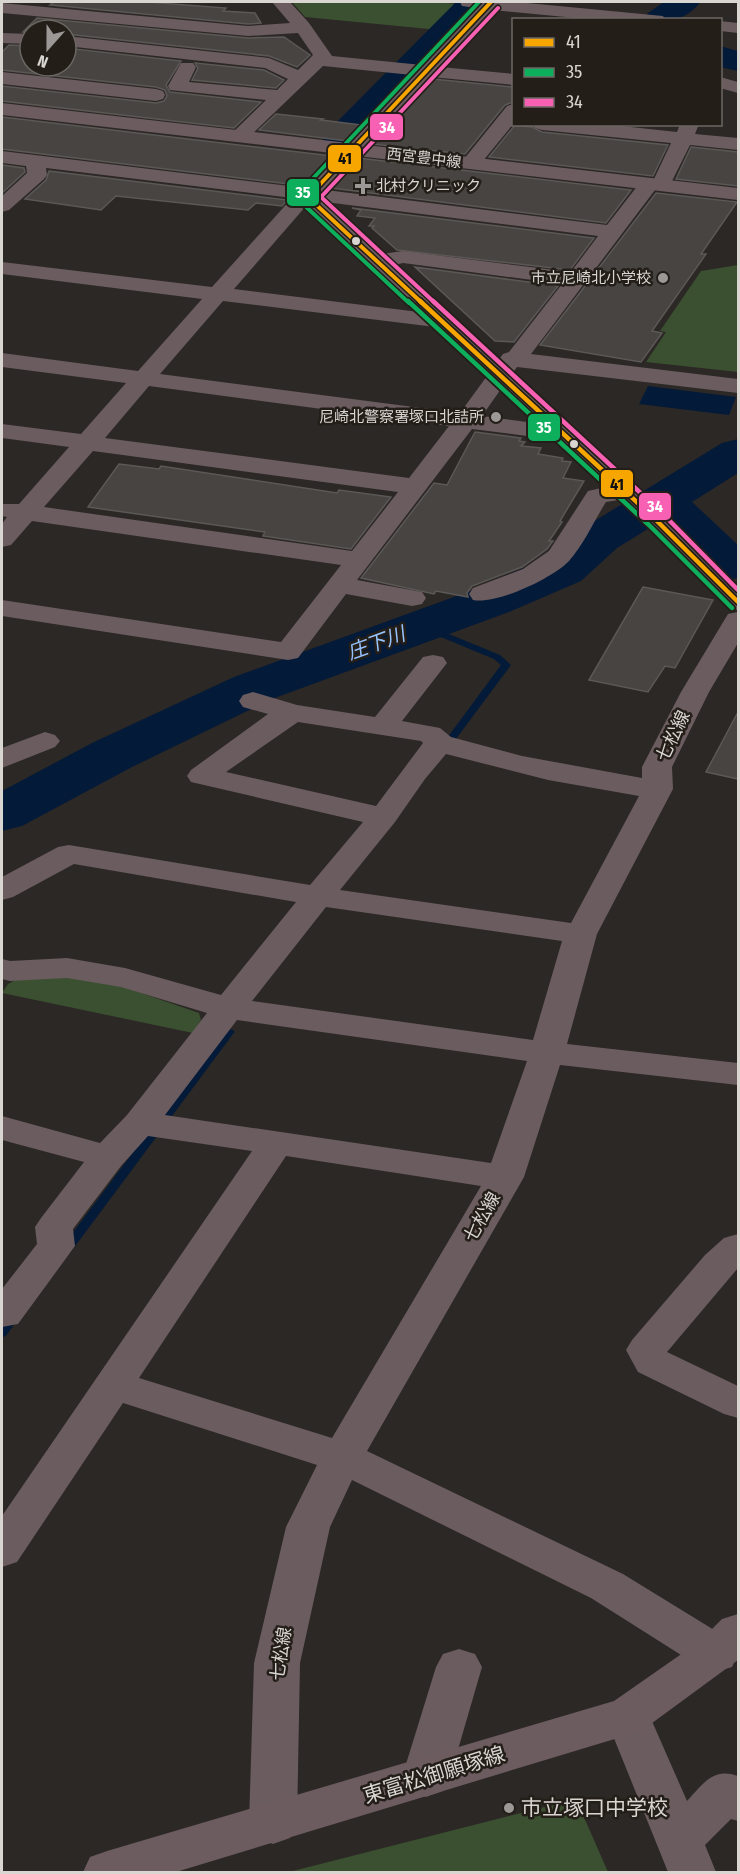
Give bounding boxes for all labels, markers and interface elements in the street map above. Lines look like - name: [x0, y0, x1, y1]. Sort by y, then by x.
- north arrow: [18, 18, 78, 78]
- legend: [512, 18, 722, 126]
- text: 41: [566, 31, 581, 53]
- text: N: [35, 51, 51, 72]
- text: 35: [566, 61, 582, 83]
- text: 34: [566, 91, 583, 113]
- line badge: 34: [369, 113, 404, 141]
- text: 34: [378, 118, 395, 137]
- line badge: 41: [327, 144, 362, 173]
- street label: 西宮豊中線: [386, 144, 462, 172]
- text: 41: [338, 149, 352, 168]
- marker: 北村クリニック: [354, 177, 372, 195]
- place label: 北村クリニック: [376, 177, 481, 195]
- line badge: 35: [286, 178, 320, 207]
- text: 35: [294, 183, 311, 202]
- unlabelled marker: [350, 235, 362, 247]
- place label: 市立尼崎北小学校: [531, 269, 651, 287]
- marker: 市立尼崎北小学校: [656, 271, 670, 285]
- place label: 尼崎北警察署塚口北詰所: [319, 408, 484, 426]
- marker: 尼崎北警察署塚口北詰所: [489, 410, 503, 424]
- line badge: 35: [527, 413, 561, 442]
- text: 35: [535, 418, 552, 437]
- unlabelled marker: [568, 438, 580, 450]
- line badge: 41: [600, 469, 634, 498]
- text: 41: [610, 475, 624, 494]
- line badge: 34: [638, 492, 672, 521]
- text: 34: [646, 497, 663, 516]
- water label: 庄下川: [344, 621, 410, 665]
- street label: 七松線: [651, 707, 695, 765]
- street label: 七松線: [459, 1188, 505, 1246]
- street label: 七松線: [266, 1626, 296, 1682]
- street label: 東富松御願塚線: [360, 1741, 508, 1809]
- place label: 市立塚口中学校: [521, 1795, 668, 1821]
- marker: 市立塚口中学校: [502, 1801, 516, 1815]

